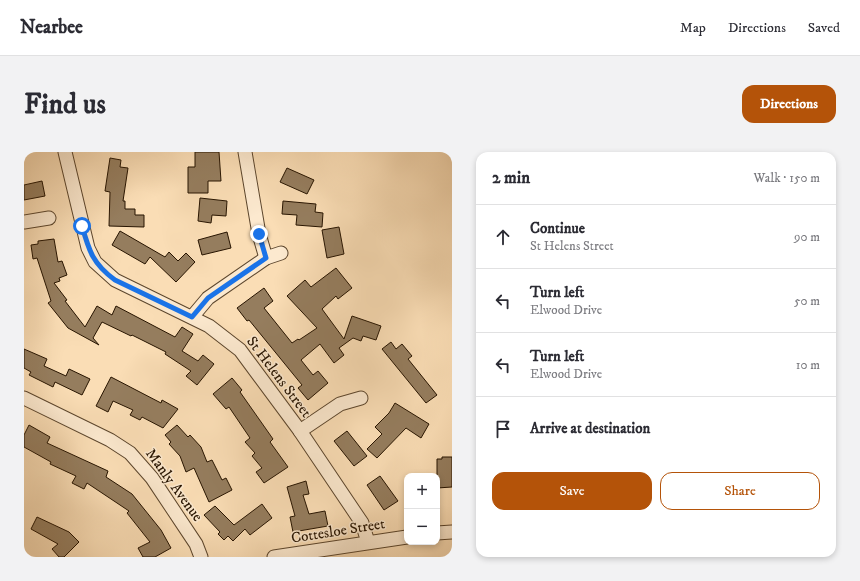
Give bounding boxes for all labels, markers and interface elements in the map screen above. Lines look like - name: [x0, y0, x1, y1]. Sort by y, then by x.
- text: Nearbee: [20, 16, 83, 39]
- text: Map: [680, 19, 706, 37]
- text: Directions: [728, 19, 786, 37]
- text: Saved: [808, 19, 840, 37]
- button: Directions: [742, 85, 836, 123]
- text: Find us: [24, 87, 106, 122]
- text: 2 min: [492, 167, 530, 189]
- text: Walk · 150 m: [754, 170, 820, 186]
- route start: [73, 217, 91, 235]
- text: Continue: [530, 219, 585, 238]
- route end: [250, 225, 268, 243]
- icon: ahead: [492, 226, 514, 248]
- text: 90 m: [794, 229, 820, 245]
- text: St Helens Street: [530, 238, 614, 254]
- text: Turn left: [530, 283, 584, 302]
- icon: left: [492, 290, 514, 312]
- text: 50 m: [794, 293, 820, 309]
- text: Elwood Drive: [530, 302, 602, 318]
- street label: St Helens Street: [242, 333, 316, 421]
- text: Turn left: [530, 347, 584, 366]
- icon: left: [492, 354, 514, 376]
- text: 10 m: [796, 357, 820, 373]
- text: Elwood Drive: [530, 366, 602, 382]
- icon: arrive: [492, 418, 514, 440]
- text: Arrive at destination: [530, 419, 650, 438]
- street label: Manly Avenue: [141, 445, 207, 525]
- button: Save: [492, 472, 652, 510]
- button: Share: [660, 472, 820, 510]
- map controls: [404, 473, 440, 545]
- button: +: [404, 473, 440, 509]
- button: −: [404, 509, 440, 545]
- street label: Cottesloe Street: [290, 514, 386, 548]

